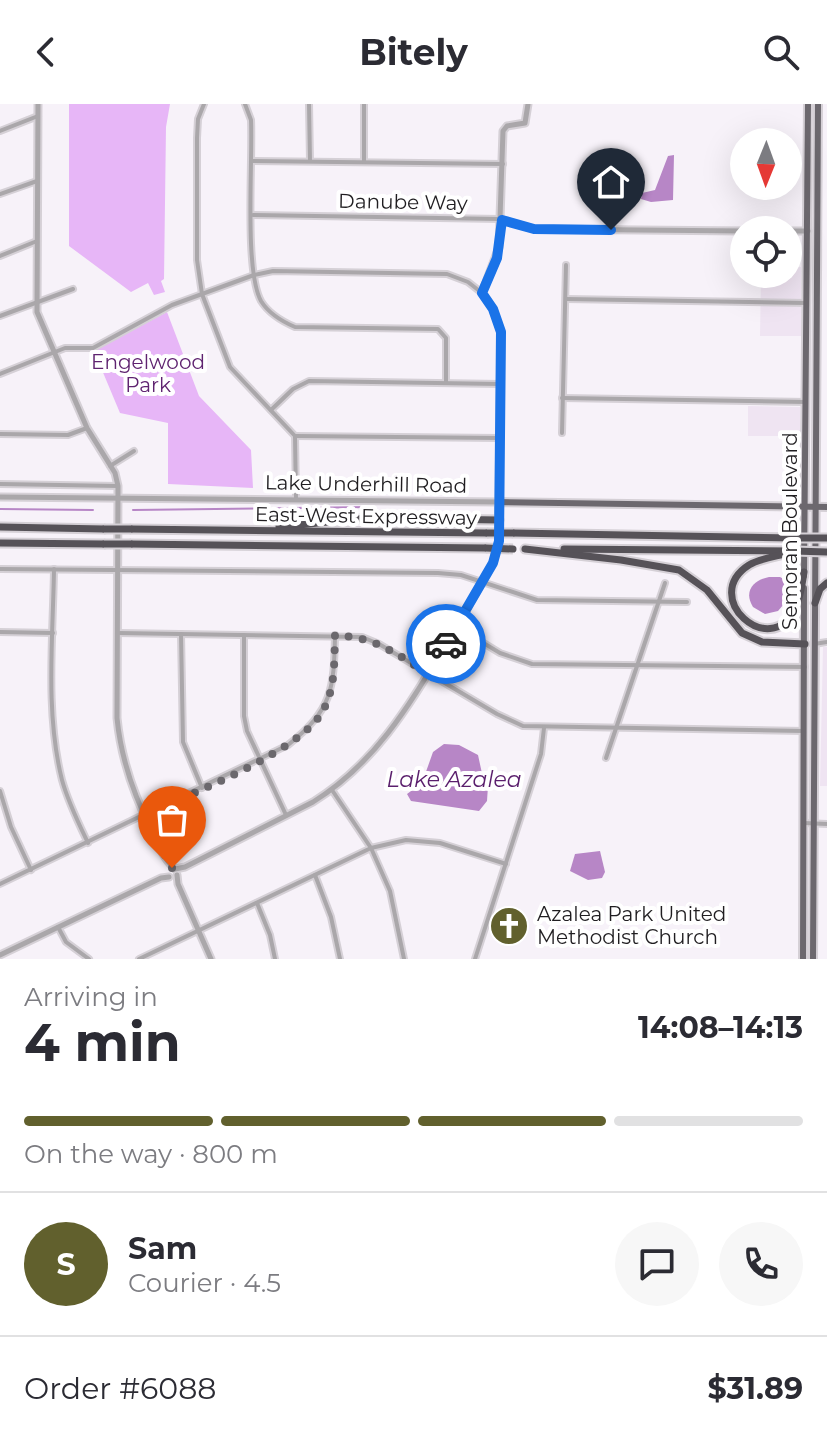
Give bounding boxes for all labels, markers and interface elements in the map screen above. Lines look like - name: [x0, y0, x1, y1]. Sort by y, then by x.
- icon: back: [24, 30, 68, 74]
- text: Bitely: [359, 30, 468, 74]
- icon: search: [759, 30, 803, 74]
- north arrow: [730, 128, 802, 200]
- map controls: [730, 128, 802, 288]
- pin: [577, 148, 645, 230]
- icon: home: [589, 160, 633, 204]
- street label: Danube Way: [338, 189, 468, 215]
- button: locate: [730, 216, 802, 288]
- park label: Engelwood Park: [91, 350, 205, 397]
- street label: Semoran Boulevard: [778, 432, 802, 630]
- street label: Lake Underhill Road: [265, 470, 467, 498]
- street label: East-West Expressway: [255, 502, 477, 530]
- courier: [406, 604, 486, 684]
- icon: car: [424, 622, 468, 666]
- water label: Lake Azalea: [386, 766, 522, 793]
- pin: [138, 786, 206, 868]
- icon: bag: [150, 798, 194, 842]
- place label: Azalea Park United Methodist Church: [537, 902, 726, 949]
- church icon: Azalea Park United Methodist Church: [488, 905, 530, 947]
- text: Arriving in: [24, 981, 158, 1013]
- text: 14:08–14:13: [638, 1009, 803, 1046]
- text: 4 min: [24, 1011, 181, 1074]
- text: On the way · 800 m: [24, 1138, 278, 1170]
- button: chat: [615, 1222, 699, 1306]
- button: phone: [719, 1222, 803, 1306]
- text: Sam: [128, 1230, 197, 1267]
- text: S: [56, 1246, 76, 1283]
- text: Courier · 4.5: [128, 1267, 281, 1299]
- text: Order #6088: [24, 1370, 216, 1407]
- text: $31.89: [707, 1370, 803, 1407]

